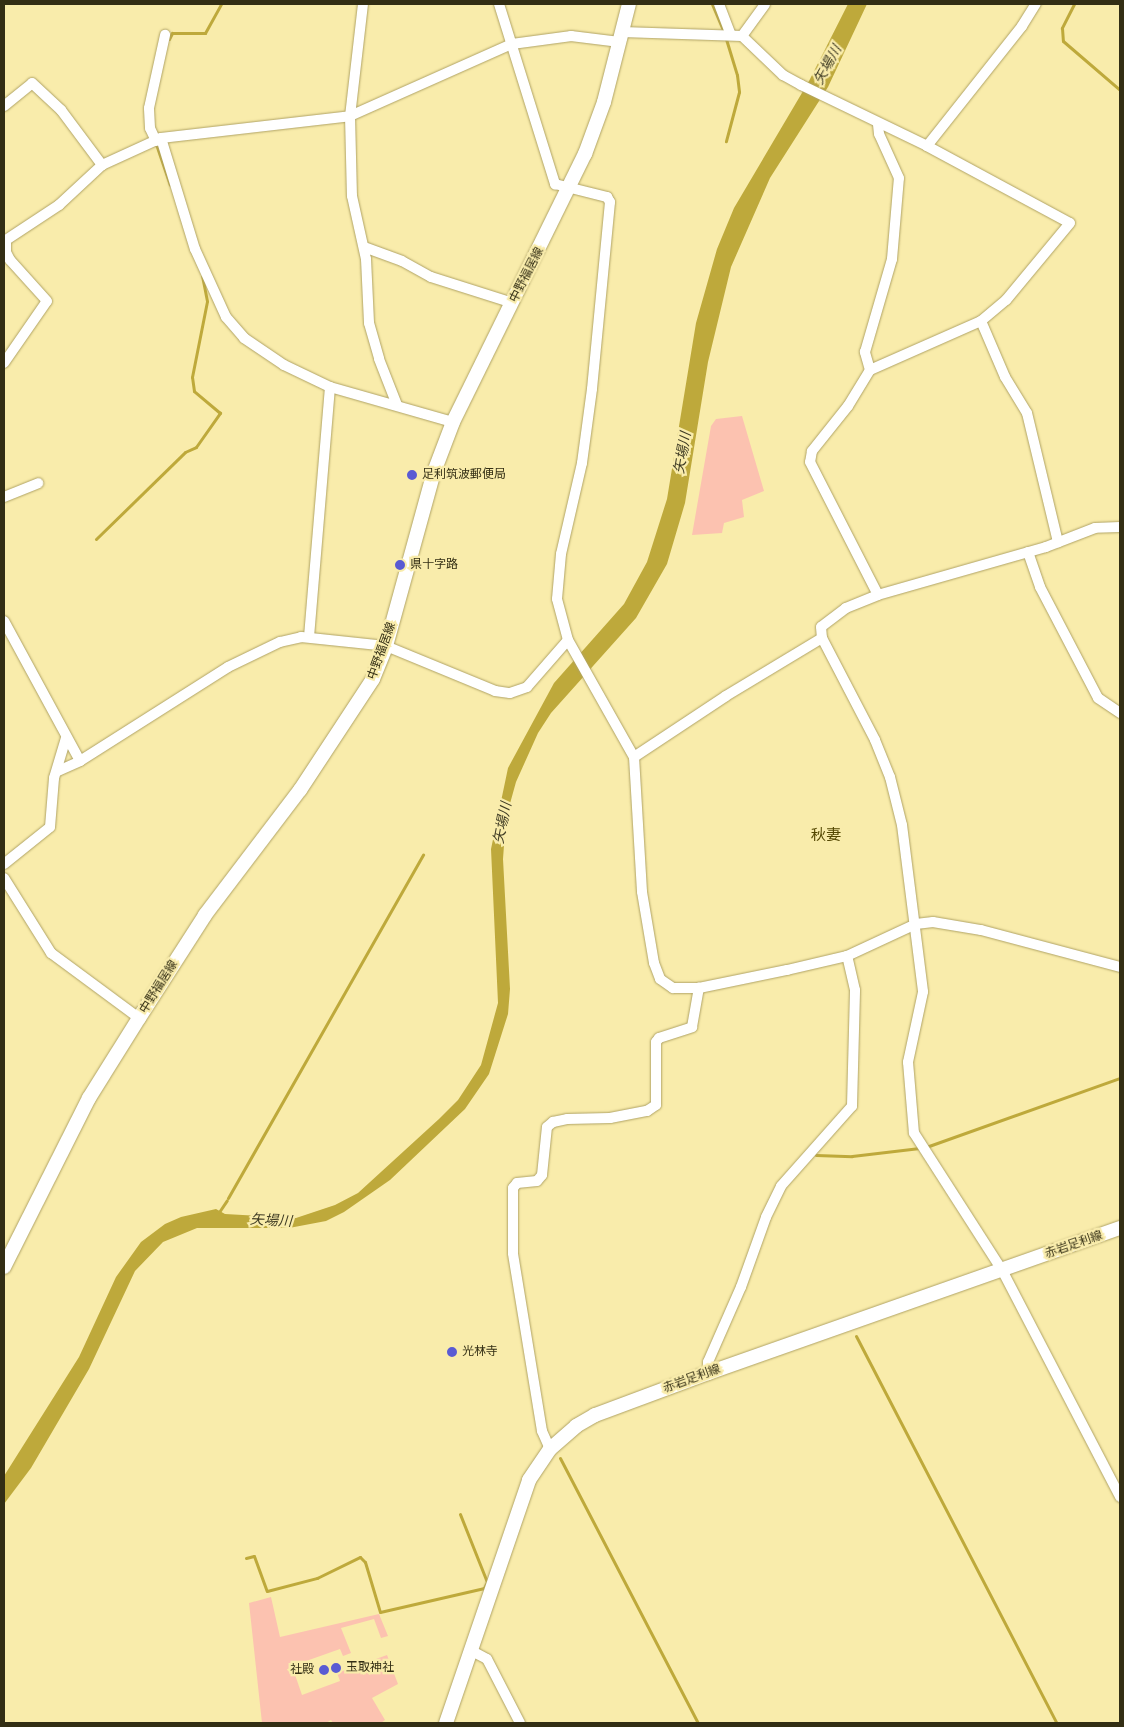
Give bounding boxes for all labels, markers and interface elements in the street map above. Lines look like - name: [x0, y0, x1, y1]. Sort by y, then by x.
- water label: 矢場川: [810, 43, 846, 87]
- street label: 中野福居線: [507, 245, 547, 305]
- water label: 矢場川: [671, 431, 695, 475]
- place label: 足利筑波郵便局: [422, 468, 506, 482]
- marker: 足利筑波郵便局: [406, 469, 418, 481]
- place label: 県十字路: [410, 558, 458, 572]
- marker: 県十字路: [394, 559, 406, 571]
- street label: 中野福居線: [365, 620, 399, 682]
- water label: 矢場川: [491, 801, 515, 845]
- district label: 秋妻: [811, 827, 841, 845]
- street label: 中野福居線: [137, 958, 181, 1016]
- water label: 矢場川: [250, 1212, 292, 1230]
- street label: 赤岩足利線: [1043, 1228, 1105, 1262]
- place label: 光林寺: [462, 1345, 498, 1359]
- marker: 光林寺: [446, 1346, 458, 1358]
- street label: 赤岩足利線: [661, 1362, 723, 1396]
- place label: 玉取神社: [346, 1661, 394, 1675]
- marker: 玉取神社: [330, 1662, 342, 1674]
- place label: 社殿: [290, 1663, 314, 1677]
- marker: 社殿: [318, 1664, 330, 1676]

